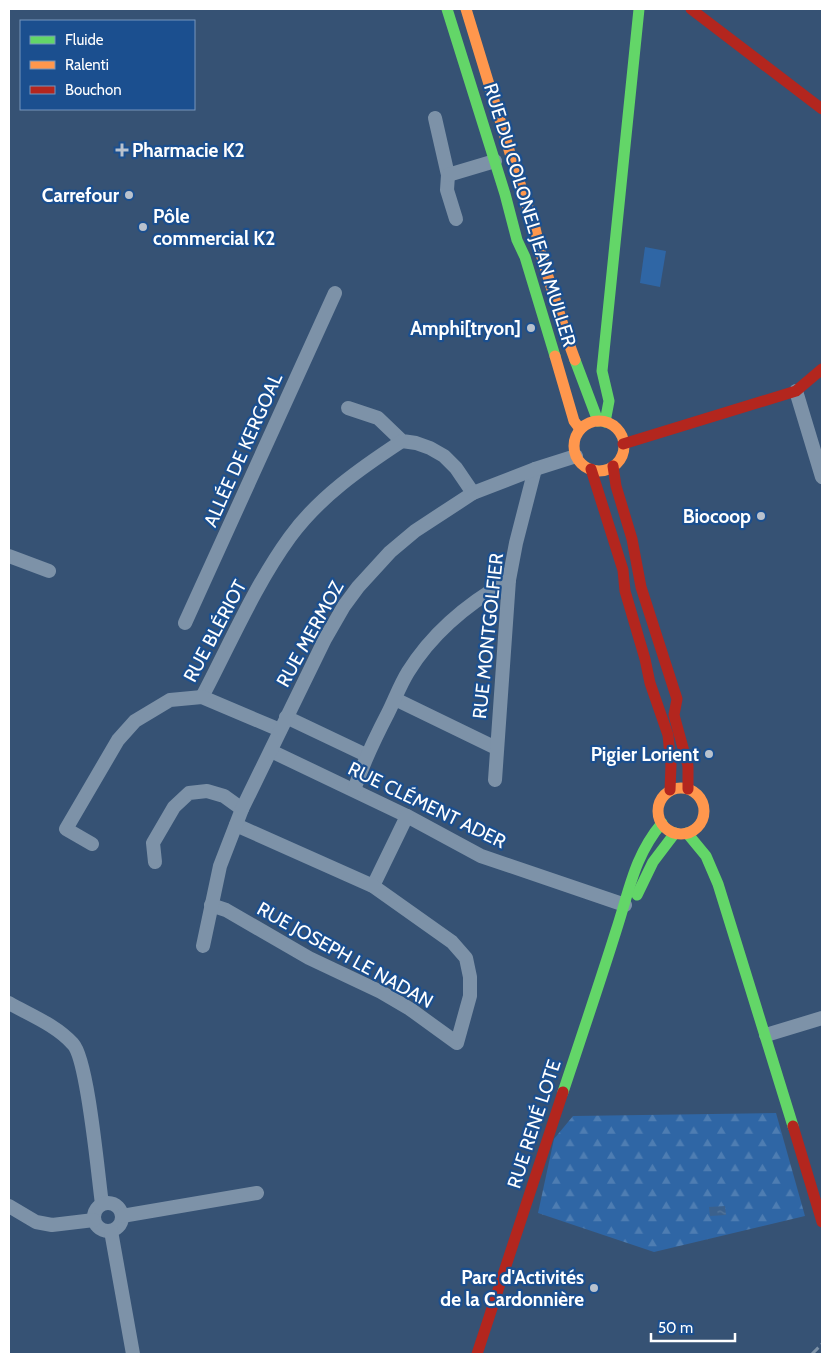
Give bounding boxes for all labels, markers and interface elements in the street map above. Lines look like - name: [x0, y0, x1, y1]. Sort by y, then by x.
- legend: [20, 20, 195, 110]
- text: Fluide: [65, 31, 104, 49]
- text: Ralenti: [65, 56, 109, 74]
- text: Bouchon: [65, 81, 122, 99]
- street label: RUE DU COLONEL JEAN MULLER: [479, 81, 581, 350]
- place label: Pharmacie K2: [132, 139, 245, 162]
- marker: Pharmacie K2: [116, 144, 128, 156]
- place label: Carrefour: [42, 184, 120, 207]
- marker: Carrefour: [123, 189, 135, 201]
- place label: Pôle commercial K2: [153, 205, 275, 250]
- marker: Pôle commercial K2: [137, 221, 149, 233]
- place label: Amphi[tryon]: [410, 317, 521, 340]
- marker: Amphi[tryon]: [525, 322, 537, 334]
- street label: ALLÉE DE KERGOAL: [198, 369, 287, 530]
- place label: Biocoop: [683, 505, 751, 528]
- marker: Biocoop: [755, 510, 767, 522]
- street label: RUE MONTGOLFIER: [468, 551, 508, 720]
- street label: RUE BLÉRIOT: [178, 576, 251, 686]
- street label: RUE MERMOZ: [271, 577, 349, 691]
- place label: Pigier Lorient: [591, 743, 699, 766]
- marker: Pigier Lorient: [703, 748, 715, 760]
- street label: RUE CLÉMENT ADER: [344, 756, 511, 853]
- street label: RUE JOSEPH LE NADAN: [253, 897, 437, 1013]
- street label: RUE RENÉ LOTE: [501, 1056, 566, 1191]
- place label: Parc d'Activités de la Cardonnière: [440, 1266, 584, 1311]
- marker: Parc d'Activités de la Cardonnière: [588, 1282, 600, 1294]
- scale bar: [651, 1310, 735, 1342]
- text: 50 m: [658, 1319, 693, 1337]

